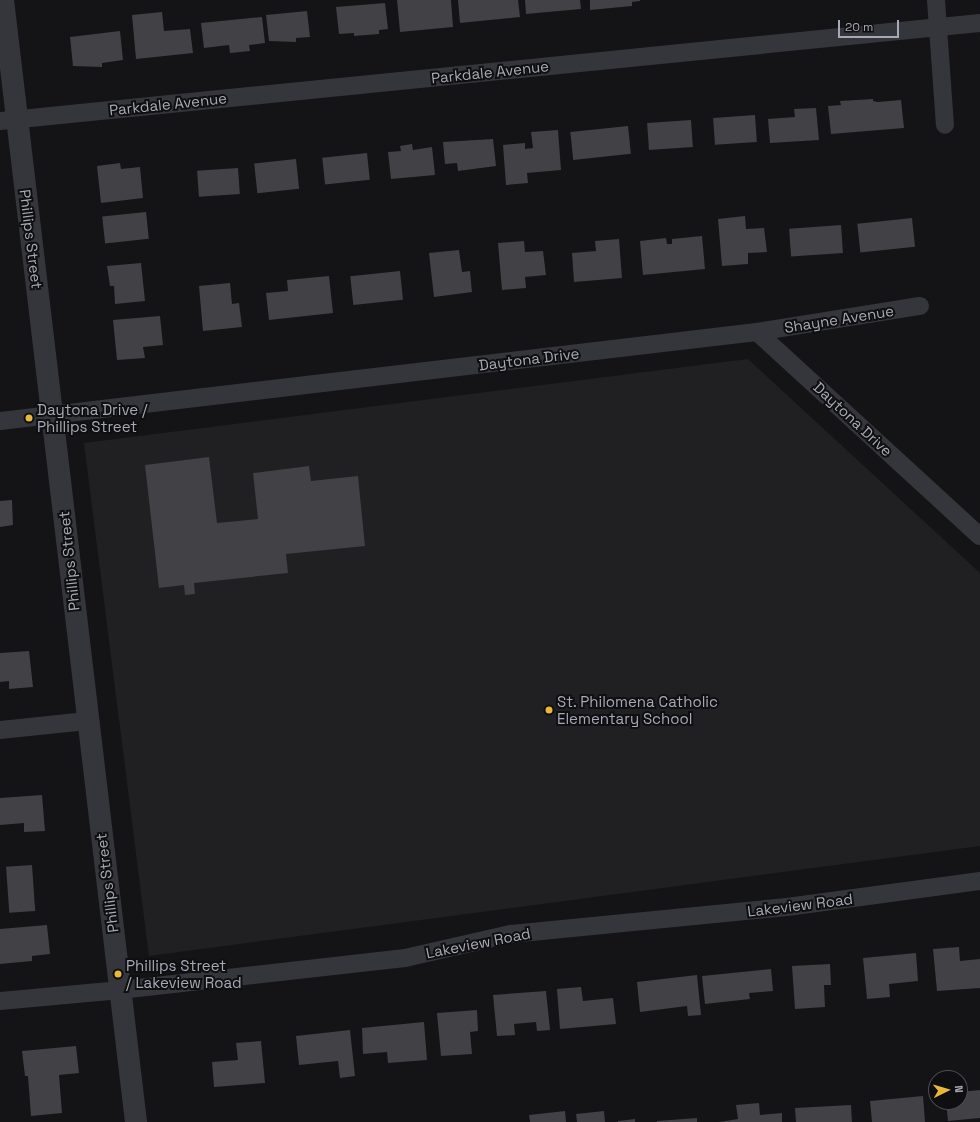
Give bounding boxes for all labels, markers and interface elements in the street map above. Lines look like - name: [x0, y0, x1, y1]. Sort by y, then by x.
- scale bar: [840, 12, 901, 38]
- text: 20 m: [845, 19, 873, 35]
- street label: Parkdale Avenue: [430, 57, 550, 87]
- street label: Parkdale Avenue: [108, 89, 228, 119]
- street label: Phillips Street: [16, 188, 46, 290]
- street label: Shayne Avenue: [783, 301, 895, 337]
- street label: Daytona Drive: [478, 344, 580, 374]
- street label: Daytona Drive: [810, 378, 896, 460]
- place label: Daytona Drive / Phillips Street: [37, 400, 147, 435]
- marker: Daytona Drive / Phillips Street: [24, 413, 34, 423]
- street label: Phillips Street: [55, 510, 83, 612]
- place label: St. Philomena Catholic Elementary School: [557, 692, 718, 727]
- marker: St. Philomena Catholic Elementary School: [544, 705, 554, 715]
- street label: Phillips Street: [92, 832, 122, 934]
- street label: Lakeview Road: [746, 890, 854, 920]
- street label: Lakeview Road: [424, 924, 532, 962]
- place label: Phillips Street / Lakeview Road: [126, 956, 242, 991]
- marker: Phillips Street / Lakeview Road: [113, 969, 123, 979]
- north arrow: [928, 1070, 968, 1110]
- text: N: [952, 1085, 966, 1093]

